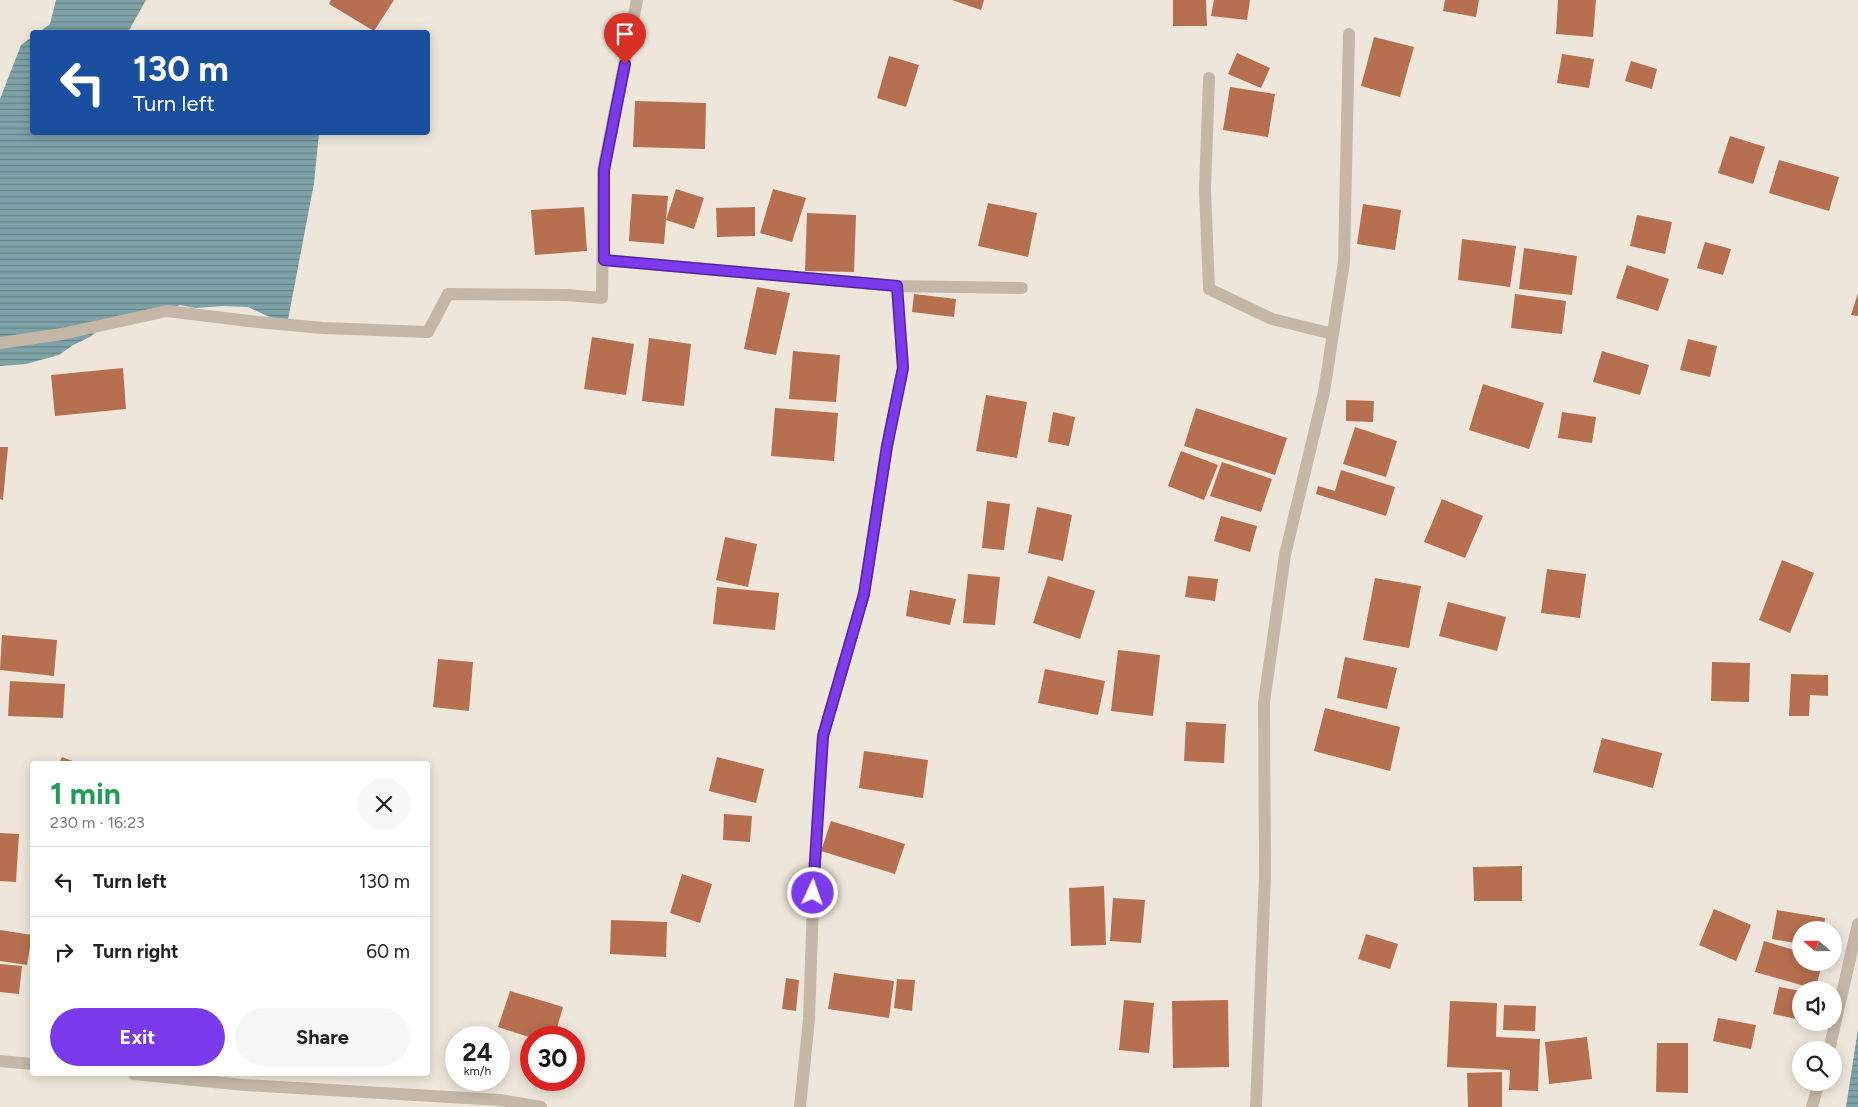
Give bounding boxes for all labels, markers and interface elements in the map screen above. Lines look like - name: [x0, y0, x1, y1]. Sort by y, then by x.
- pin: [604, 13, 646, 64]
- icon: arrive: [611, 20, 639, 48]
- text: 130 m: [133, 48, 229, 90]
- icon: left: [50, 50, 115, 115]
- text: Turn left: [133, 90, 215, 117]
- text: 1 min: [50, 775, 121, 812]
- button: close: [358, 778, 410, 830]
- text: 230 m · 16:23: [50, 813, 145, 832]
- position arrow: [786, 866, 838, 918]
- icon: left: [50, 868, 78, 896]
- text: Turn left: [93, 870, 167, 893]
- text: 130 m: [359, 870, 410, 893]
- north arrow: [1792, 921, 1842, 971]
- map controls: [1792, 921, 1842, 1091]
- icon: right: [50, 938, 78, 966]
- text: Turn right: [93, 940, 179, 963]
- text: 60 m: [366, 940, 410, 963]
- button: sound: [1792, 981, 1842, 1031]
- button: Exit: [50, 1008, 225, 1066]
- button: Share: [235, 1008, 410, 1066]
- speed limit sign: 30: [520, 1026, 585, 1091]
- text: 24: [462, 1037, 493, 1067]
- button: search: [1792, 1041, 1842, 1091]
- text: km/h: [464, 1064, 491, 1078]

